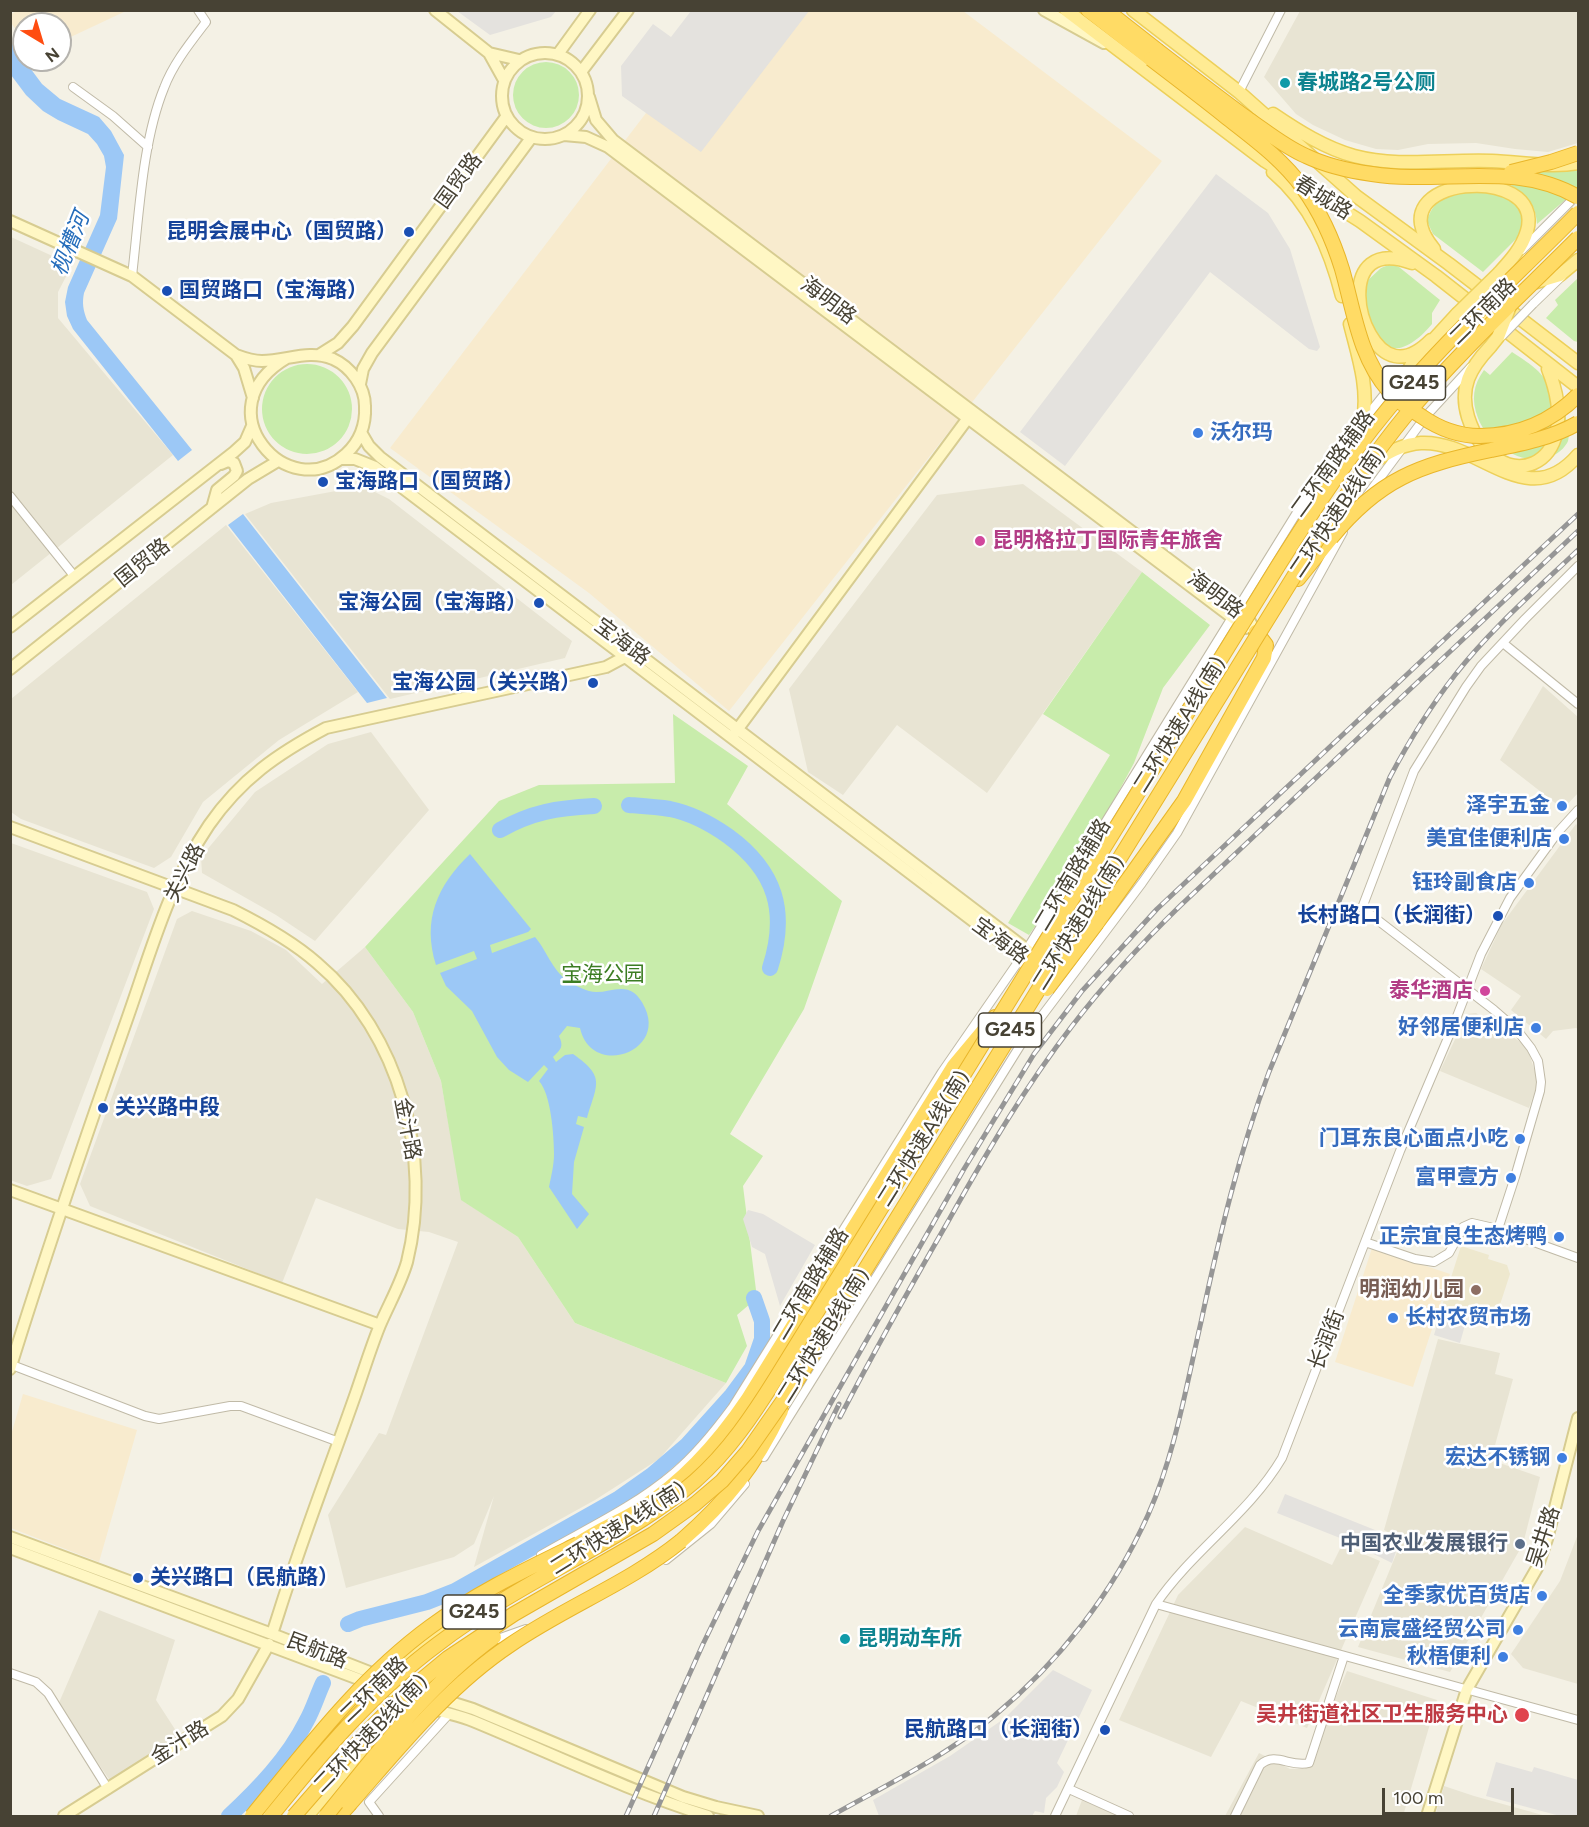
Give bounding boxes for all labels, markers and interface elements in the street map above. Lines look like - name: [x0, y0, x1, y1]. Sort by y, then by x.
- north arrow: [12, 12, 72, 72]
- text: N: [41, 44, 63, 66]
- place label: 春城路2号公厕: [1297, 70, 1435, 96]
- marker: 春城路2号公厕: [1278, 76, 1292, 90]
- street label: 国贸路: [430, 148, 488, 214]
- street label: 春城路: [1290, 171, 1356, 225]
- water label: 枧槽河: [46, 208, 96, 280]
- place label: 昆明会展中心（国贸路）: [166, 219, 397, 245]
- marker: 昆明会展中心（国贸路）: [402, 225, 416, 239]
- street label: 海明路: [795, 272, 861, 330]
- street label: 二环南路: [1444, 273, 1522, 351]
- place label: 国贸路口（宝海路）: [179, 278, 368, 304]
- marker: 国贸路口（宝海路）: [160, 284, 174, 298]
- road number: G245: [1382, 366, 1446, 400]
- street label: 二环南路辅路: [1286, 406, 1380, 522]
- place label: 沃尔玛: [1210, 420, 1273, 446]
- marker: 沃尔玛: [1191, 426, 1205, 440]
- street label: 二环快速B线(南): [1285, 441, 1391, 583]
- place label: 宝海路口（国贸路）: [335, 469, 524, 495]
- marker: 宝海路口（国贸路）: [316, 475, 330, 489]
- place label: 昆明格拉丁国际青年旅舍: [992, 528, 1223, 554]
- street label: 国贸路: [111, 533, 175, 593]
- marker: 昆明格拉丁国际青年旅舍: [973, 534, 987, 548]
- street label: 海明路: [1182, 566, 1248, 624]
- place label: 宝海公园（宝海路）: [338, 590, 527, 616]
- marker: 宝海公园（宝海路）: [532, 596, 546, 610]
- street label: 宝海路: [589, 613, 655, 671]
- street label: 二环快速A线(南): [1128, 653, 1232, 797]
- place label: 宝海公园（关兴路）: [392, 670, 581, 696]
- marker: 宝海公园（关兴路）: [586, 676, 600, 690]
- place label: 泽宇五金: [1466, 793, 1550, 819]
- marker: 泽宇五金: [1555, 799, 1569, 813]
- street label: 二环南路辅路: [1030, 815, 1116, 935]
- place label: 美宜佳便利店: [1426, 826, 1552, 852]
- marker: 美宜佳便利店: [1557, 832, 1571, 846]
- street label: 关兴路: [159, 839, 211, 907]
- street label: 二环快速B线(南): [1028, 851, 1130, 995]
- place label: 钰玲副食店: [1412, 870, 1517, 896]
- marker: 钰玲副食店: [1522, 876, 1536, 890]
- place label: 长村路口（长润街）: [1297, 903, 1486, 929]
- marker: 长村路口（长润街）: [1491, 909, 1505, 923]
- street label: 宝海路: [967, 912, 1033, 970]
- park label: 宝海公园: [561, 962, 645, 988]
- place label: 泰华酒店: [1389, 978, 1473, 1004]
- marker: 泰华酒店: [1478, 984, 1492, 998]
- road number: G245: [978, 1013, 1042, 1047]
- place label: 好邻居便利店: [1398, 1015, 1524, 1041]
- marker: 好邻居便利店: [1529, 1021, 1543, 1035]
- street label: 二环快速A线(南): [872, 1067, 976, 1211]
- place label: 关兴路中段: [115, 1095, 220, 1121]
- street label: 金汁路: [389, 1096, 425, 1162]
- marker: 关兴路中段: [96, 1101, 110, 1115]
- place label: 门耳东良心面点小吃: [1319, 1126, 1508, 1152]
- marker: 门耳东良心面点小吃: [1513, 1132, 1527, 1146]
- place label: 富甲壹方: [1415, 1165, 1499, 1191]
- marker: 富甲壹方: [1504, 1171, 1518, 1185]
- street label: 二环南路辅路: [768, 1224, 854, 1344]
- place label: 正宗宜良生态烤鸭: [1379, 1224, 1547, 1250]
- marker: 正宗宜良生态烤鸭: [1552, 1230, 1566, 1244]
- street label: 二环快速B线(南): [773, 1264, 875, 1408]
- place label: 明润幼儿园: [1359, 1277, 1464, 1303]
- marker: 明润幼儿园: [1469, 1283, 1483, 1297]
- place label: 长村农贸市场: [1405, 1305, 1531, 1331]
- street label: 长润街: [1304, 1306, 1350, 1374]
- marker: 长村农贸市场: [1386, 1311, 1400, 1325]
- place label: 宏达不锈钢: [1445, 1445, 1550, 1471]
- marker: 宏达不锈钢: [1555, 1451, 1569, 1465]
- street label: 二环快速A线(南): [546, 1477, 690, 1581]
- street label: 吴井路: [1522, 1503, 1566, 1571]
- place label: 中国农业发展银行: [1340, 1531, 1508, 1557]
- marker: 中国农业发展银行: [1513, 1537, 1527, 1551]
- place label: 关兴路口（民航路）: [150, 1565, 339, 1591]
- marker: 关兴路口（民航路）: [131, 1571, 145, 1585]
- place label: 全季家优百货店: [1383, 1583, 1530, 1609]
- marker: 全季家优百货店: [1535, 1589, 1549, 1603]
- road number: G245: [442, 1595, 506, 1629]
- place label: 云南宸盛经贸公司: [1338, 1617, 1506, 1643]
- marker: 云南宸盛经贸公司: [1511, 1623, 1525, 1637]
- place label: 昆明动车所: [857, 1626, 962, 1652]
- street label: 民航路: [283, 1628, 351, 1674]
- marker: 昆明动车所: [838, 1632, 852, 1646]
- place label: 秋梧便利: [1407, 1644, 1491, 1670]
- marker: 秋梧便利: [1496, 1650, 1510, 1664]
- street label: 二环南路: [335, 1652, 413, 1728]
- street label: 二环快速B线(南): [309, 1670, 433, 1798]
- place label: 吴井街道社区卫生服务中心: [1256, 1702, 1508, 1728]
- marker: 吴井街道社区卫生服务中心: [1513, 1706, 1531, 1724]
- street label: 金汁路: [147, 1716, 213, 1770]
- place label: 民航路口（长润街）: [904, 1717, 1093, 1743]
- marker: 民航路口（长润街）: [1098, 1723, 1112, 1737]
- scale bar: [1385, 1776, 1517, 1814]
- text: 100 m: [1393, 1787, 1443, 1809]

